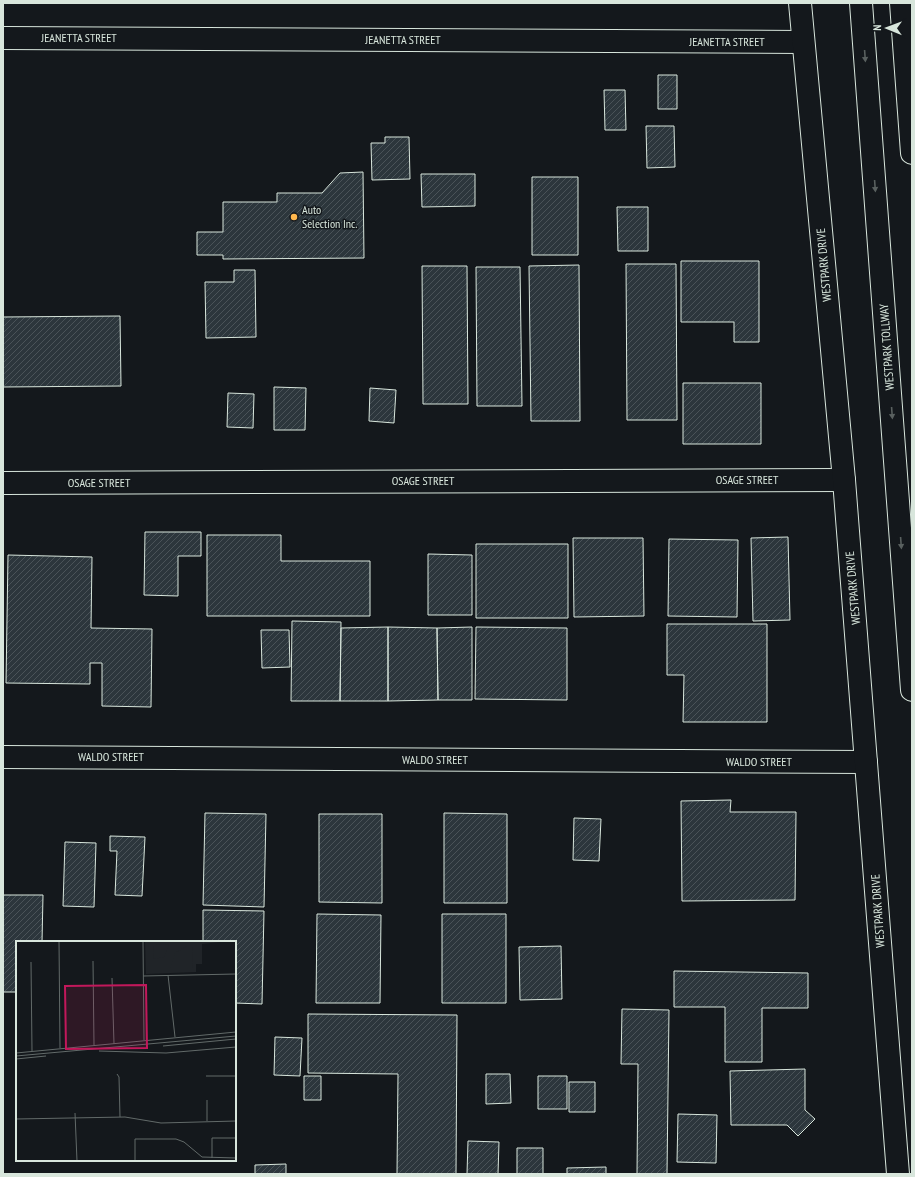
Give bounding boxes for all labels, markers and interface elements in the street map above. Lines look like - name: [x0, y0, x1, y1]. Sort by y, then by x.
- north arrow: [867, 8, 907, 48]
- text: N: [870, 25, 884, 31]
- street label: JEANETTA STREET: [40, 30, 117, 45]
- street label: JEANETTA STREET: [364, 32, 441, 47]
- street label: JEANETTA STREET: [688, 34, 765, 49]
- one-way arrow: [862, 50, 869, 62]
- one-way arrow: [871, 179, 878, 192]
- place label: Auto Selection Inc.: [302, 202, 357, 231]
- marker: Auto Selection Inc.: [289, 212, 299, 222]
- street label: WESTPARK DRIVE: [813, 228, 834, 302]
- street label: WESTPARK TOLLWAY: [876, 303, 897, 391]
- one-way arrow: [888, 407, 895, 419]
- street label: OSAGE STREET: [716, 472, 779, 487]
- street label: OSAGE STREET: [392, 473, 455, 488]
- street label: OSAGE STREET: [68, 475, 131, 490]
- one-way arrow: [898, 537, 905, 549]
- street label: WESTPARK DRIVE: [842, 551, 863, 625]
- street label: WALDO STREET: [78, 749, 145, 764]
- street label: WALDO STREET: [402, 752, 469, 767]
- street label: WALDO STREET: [726, 754, 793, 769]
- street label: WESTPARK DRIVE: [867, 874, 888, 948]
- inset map: [16, 941, 236, 1161]

